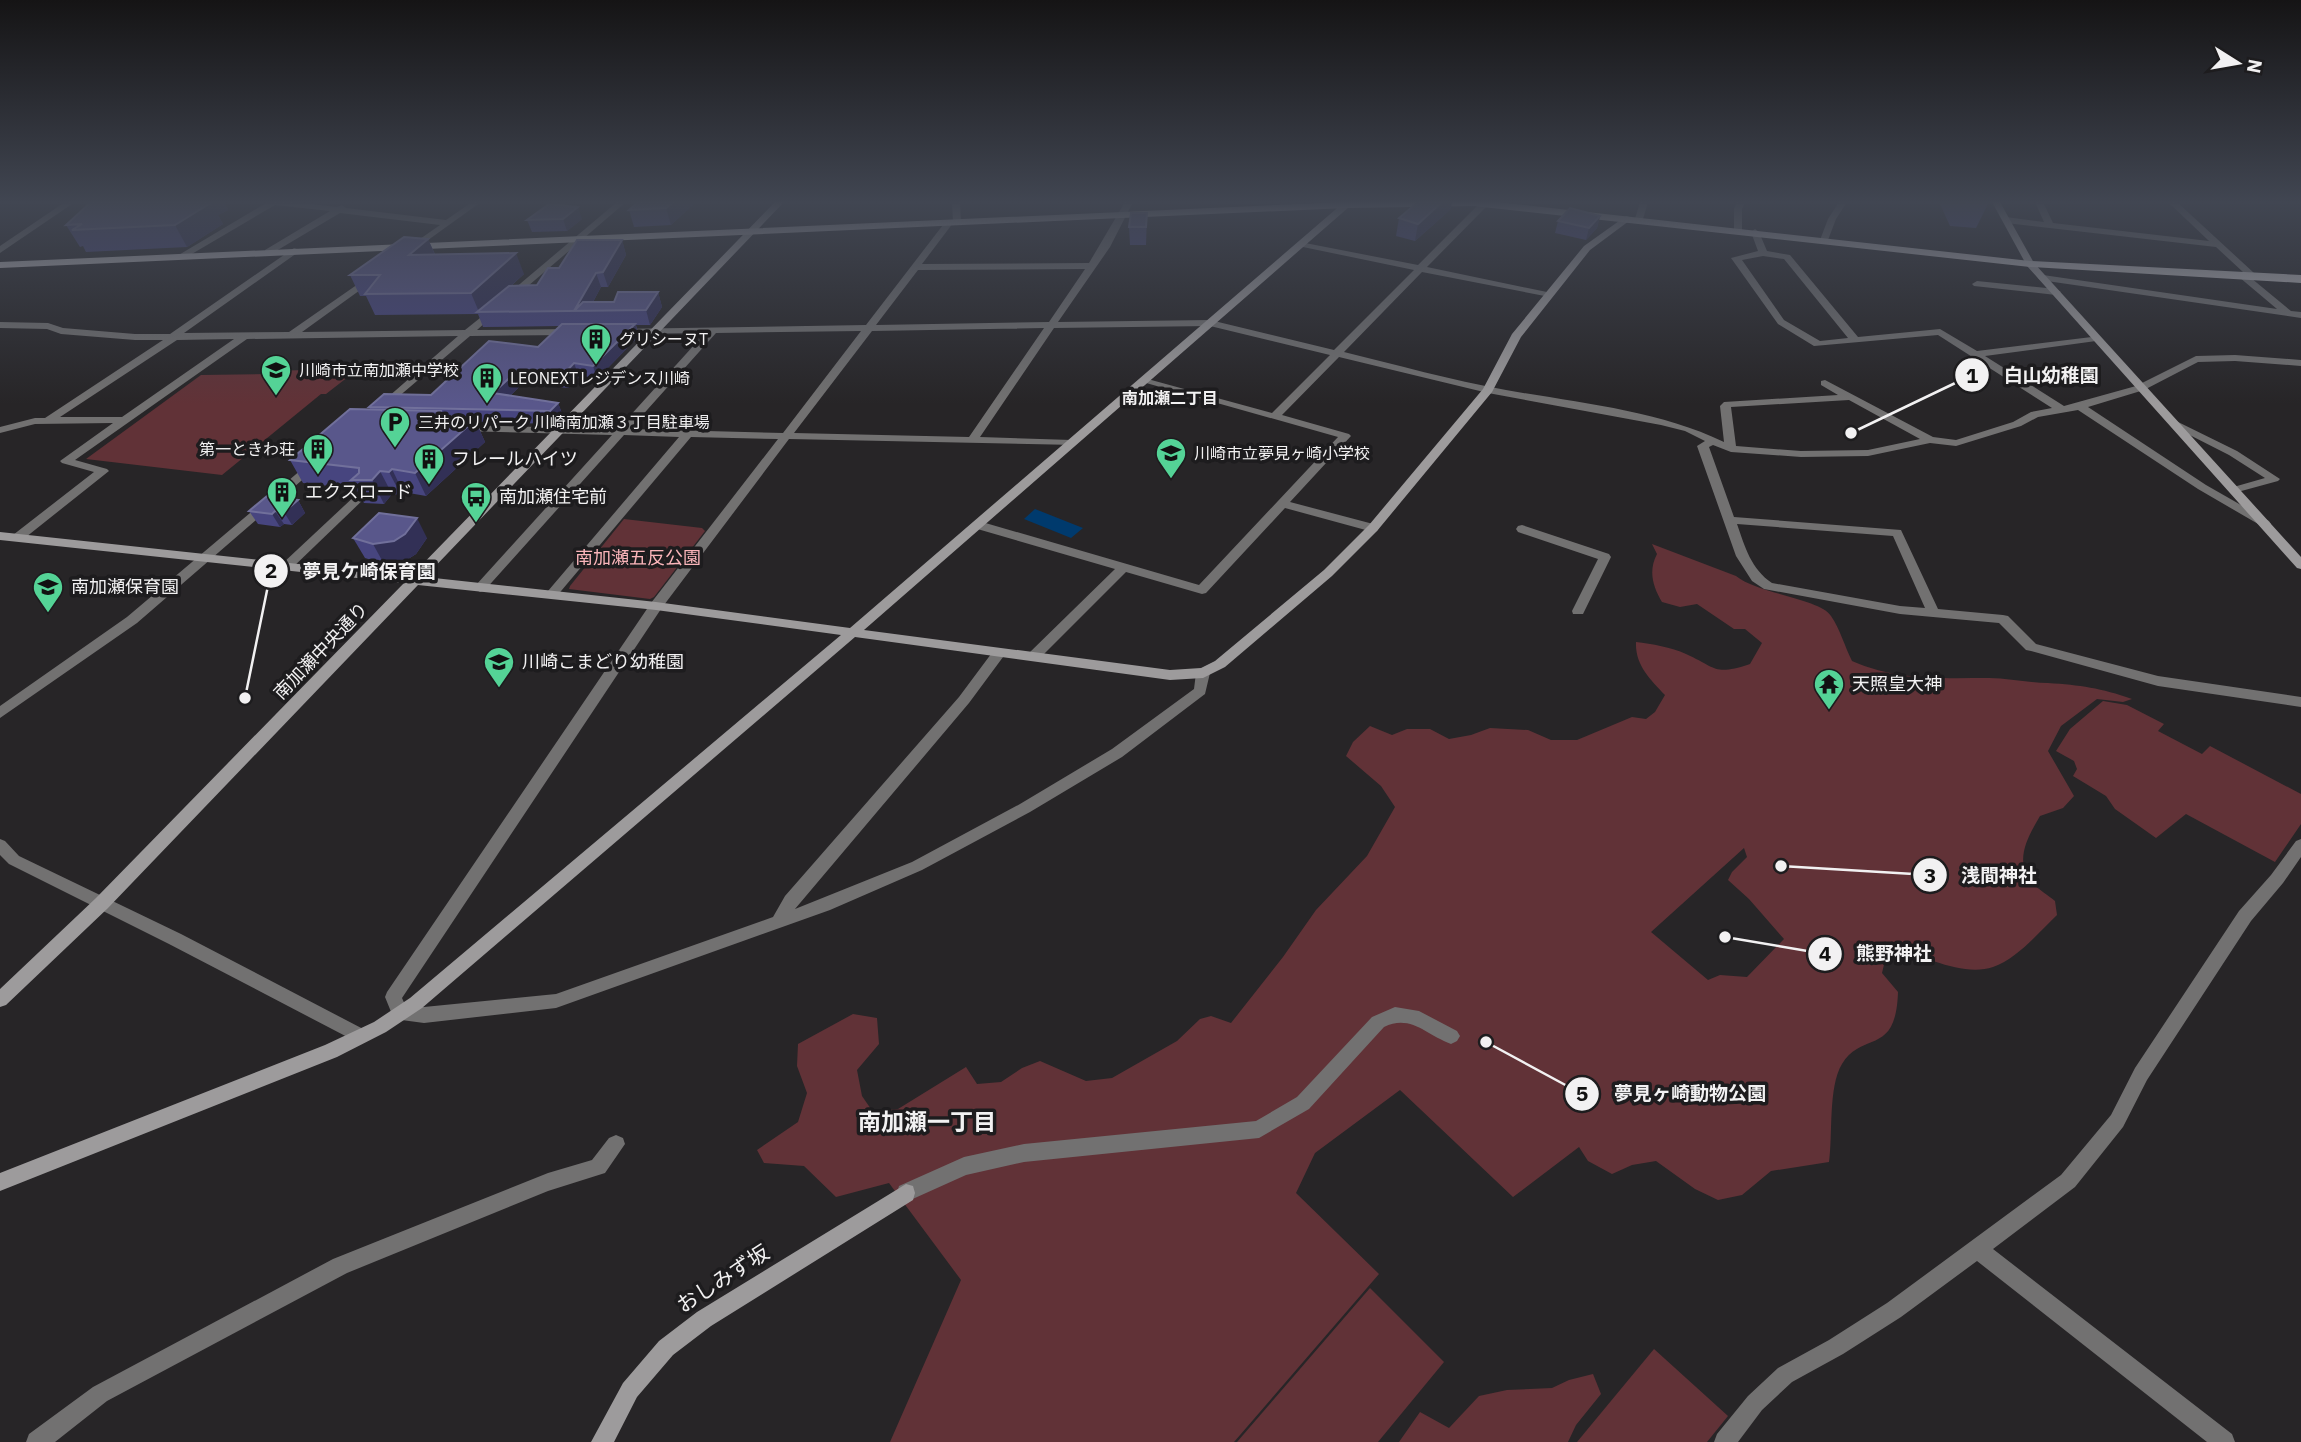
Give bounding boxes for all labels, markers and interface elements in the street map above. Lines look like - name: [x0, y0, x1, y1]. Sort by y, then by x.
- north arrow: [2203, 28, 2273, 98]
- text: N: [2242, 57, 2268, 75]
- building icon: グリシーヌT: [579, 322, 613, 366]
- place label: グリシーヌT: [619, 329, 708, 349]
- school or university icon: 川崎市立南加瀬中学校: [259, 353, 293, 397]
- callout: 白山幼稚園: [1955, 355, 2113, 395]
- place label: 川崎市立南加瀬中学校: [299, 360, 459, 380]
- building icon: LEONEXTレジデンス川崎: [470, 361, 504, 405]
- text: 1: [1966, 361, 1979, 389]
- text: 白山幼稚園: [2003, 363, 2099, 387]
- place label: LEONEXTレジデンス川崎: [510, 368, 690, 388]
- district label: 南加瀬二丁目: [1122, 388, 1218, 408]
- parking icon: 三井のリパーク 川崎南加瀬３丁目駐車場: [378, 405, 412, 449]
- place label: 三井のリパーク 川崎南加瀬３丁目駐車場: [418, 412, 710, 432]
- building icon: 第一ときわ荘: [301, 432, 335, 476]
- school or university icon: 川崎市立夢見ヶ崎小学校: [1154, 436, 1188, 480]
- place label: 第一ときわ荘: [199, 439, 295, 459]
- building icon: フレールハイツ: [412, 442, 446, 486]
- place label: 川崎市立夢見ヶ崎小学校: [1194, 443, 1370, 463]
- place label: フレールハイツ: [452, 447, 578, 470]
- building icon: エクスロード: [265, 475, 299, 519]
- place label: エクスロード: [305, 480, 412, 503]
- bus stop icon: 南加瀬住宅前: [459, 480, 493, 524]
- place label: 南加瀬住宅前: [499, 485, 607, 508]
- park label: 南加瀬五反公園: [575, 546, 701, 569]
- callout: 夢見ケ崎保育園: [253, 551, 449, 591]
- text: 2: [265, 556, 277, 584]
- text: 夢見ケ崎保育園: [302, 559, 436, 583]
- school or university icon: 南加瀬保育園: [31, 570, 65, 614]
- place label: 南加瀬保育園: [71, 575, 179, 598]
- street label: 南加瀬中央通り: [269, 597, 373, 704]
- school or university icon: 川崎こまどり幼稚園: [482, 645, 516, 689]
- place label: 川崎こまどり幼稚園: [522, 650, 684, 673]
- temple icon: 天照皇大神: [1812, 667, 1846, 711]
- place label: 天照皇大神: [1852, 672, 1942, 695]
- callout: 浅間神社: [1912, 855, 2051, 895]
- text: 3: [1924, 861, 1936, 889]
- text: 浅間神社: [1961, 863, 2037, 887]
- callout: 熊野神社: [1807, 934, 1946, 974]
- text: 4: [1819, 939, 1831, 967]
- text: 熊野神社: [1856, 941, 1932, 965]
- callout: 夢見ヶ崎動物公園: [1565, 1074, 1780, 1114]
- text: 5: [1576, 1079, 1588, 1107]
- text: 夢見ヶ崎動物公園: [1614, 1081, 1766, 1105]
- district label: 南加瀬一丁目: [858, 1106, 996, 1136]
- street label: おしみず坂: [671, 1238, 774, 1318]

